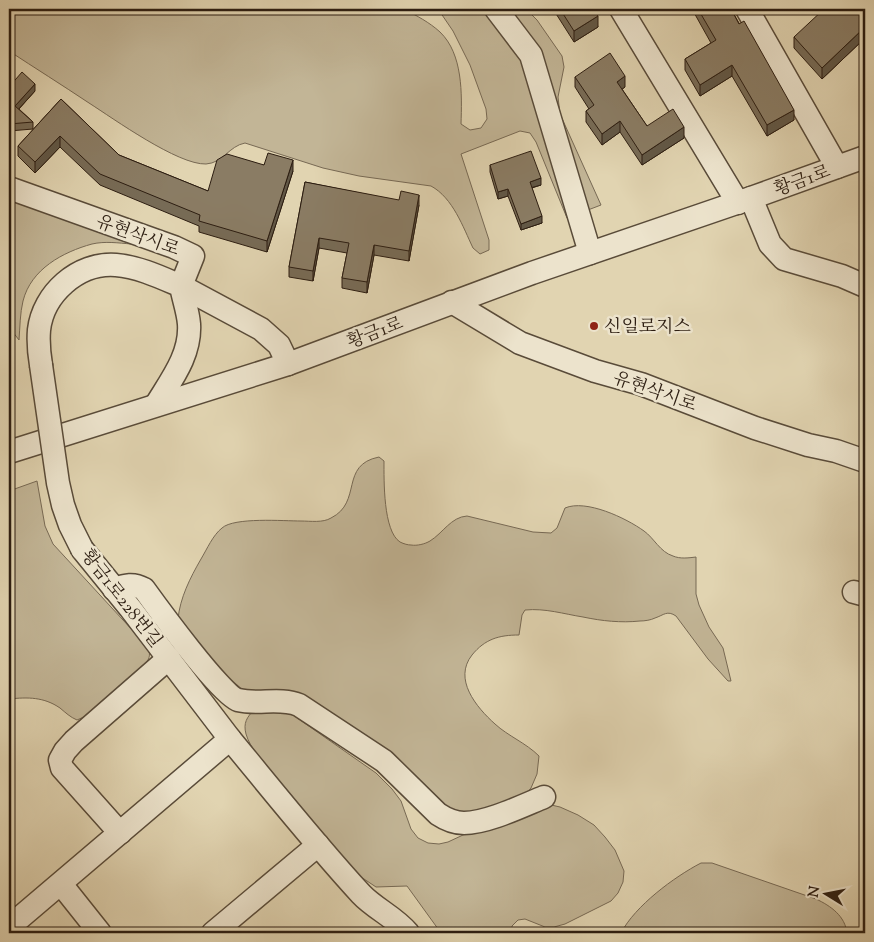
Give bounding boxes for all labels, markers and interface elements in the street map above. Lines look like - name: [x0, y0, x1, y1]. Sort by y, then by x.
- street label: 황금1로: [771, 160, 835, 204]
- street label: 유현삭시로: [92, 210, 183, 264]
- street label: 황금1로: [344, 311, 408, 356]
- place label: 신일로지스: [604, 315, 692, 341]
- marker: 신일로지스: [588, 320, 600, 332]
- street label: 유현삭시로: [609, 366, 700, 419]
- street label: 황금1로228번길: [74, 544, 167, 654]
- north arrow: [802, 870, 852, 920]
- text: N: [804, 885, 826, 899]

